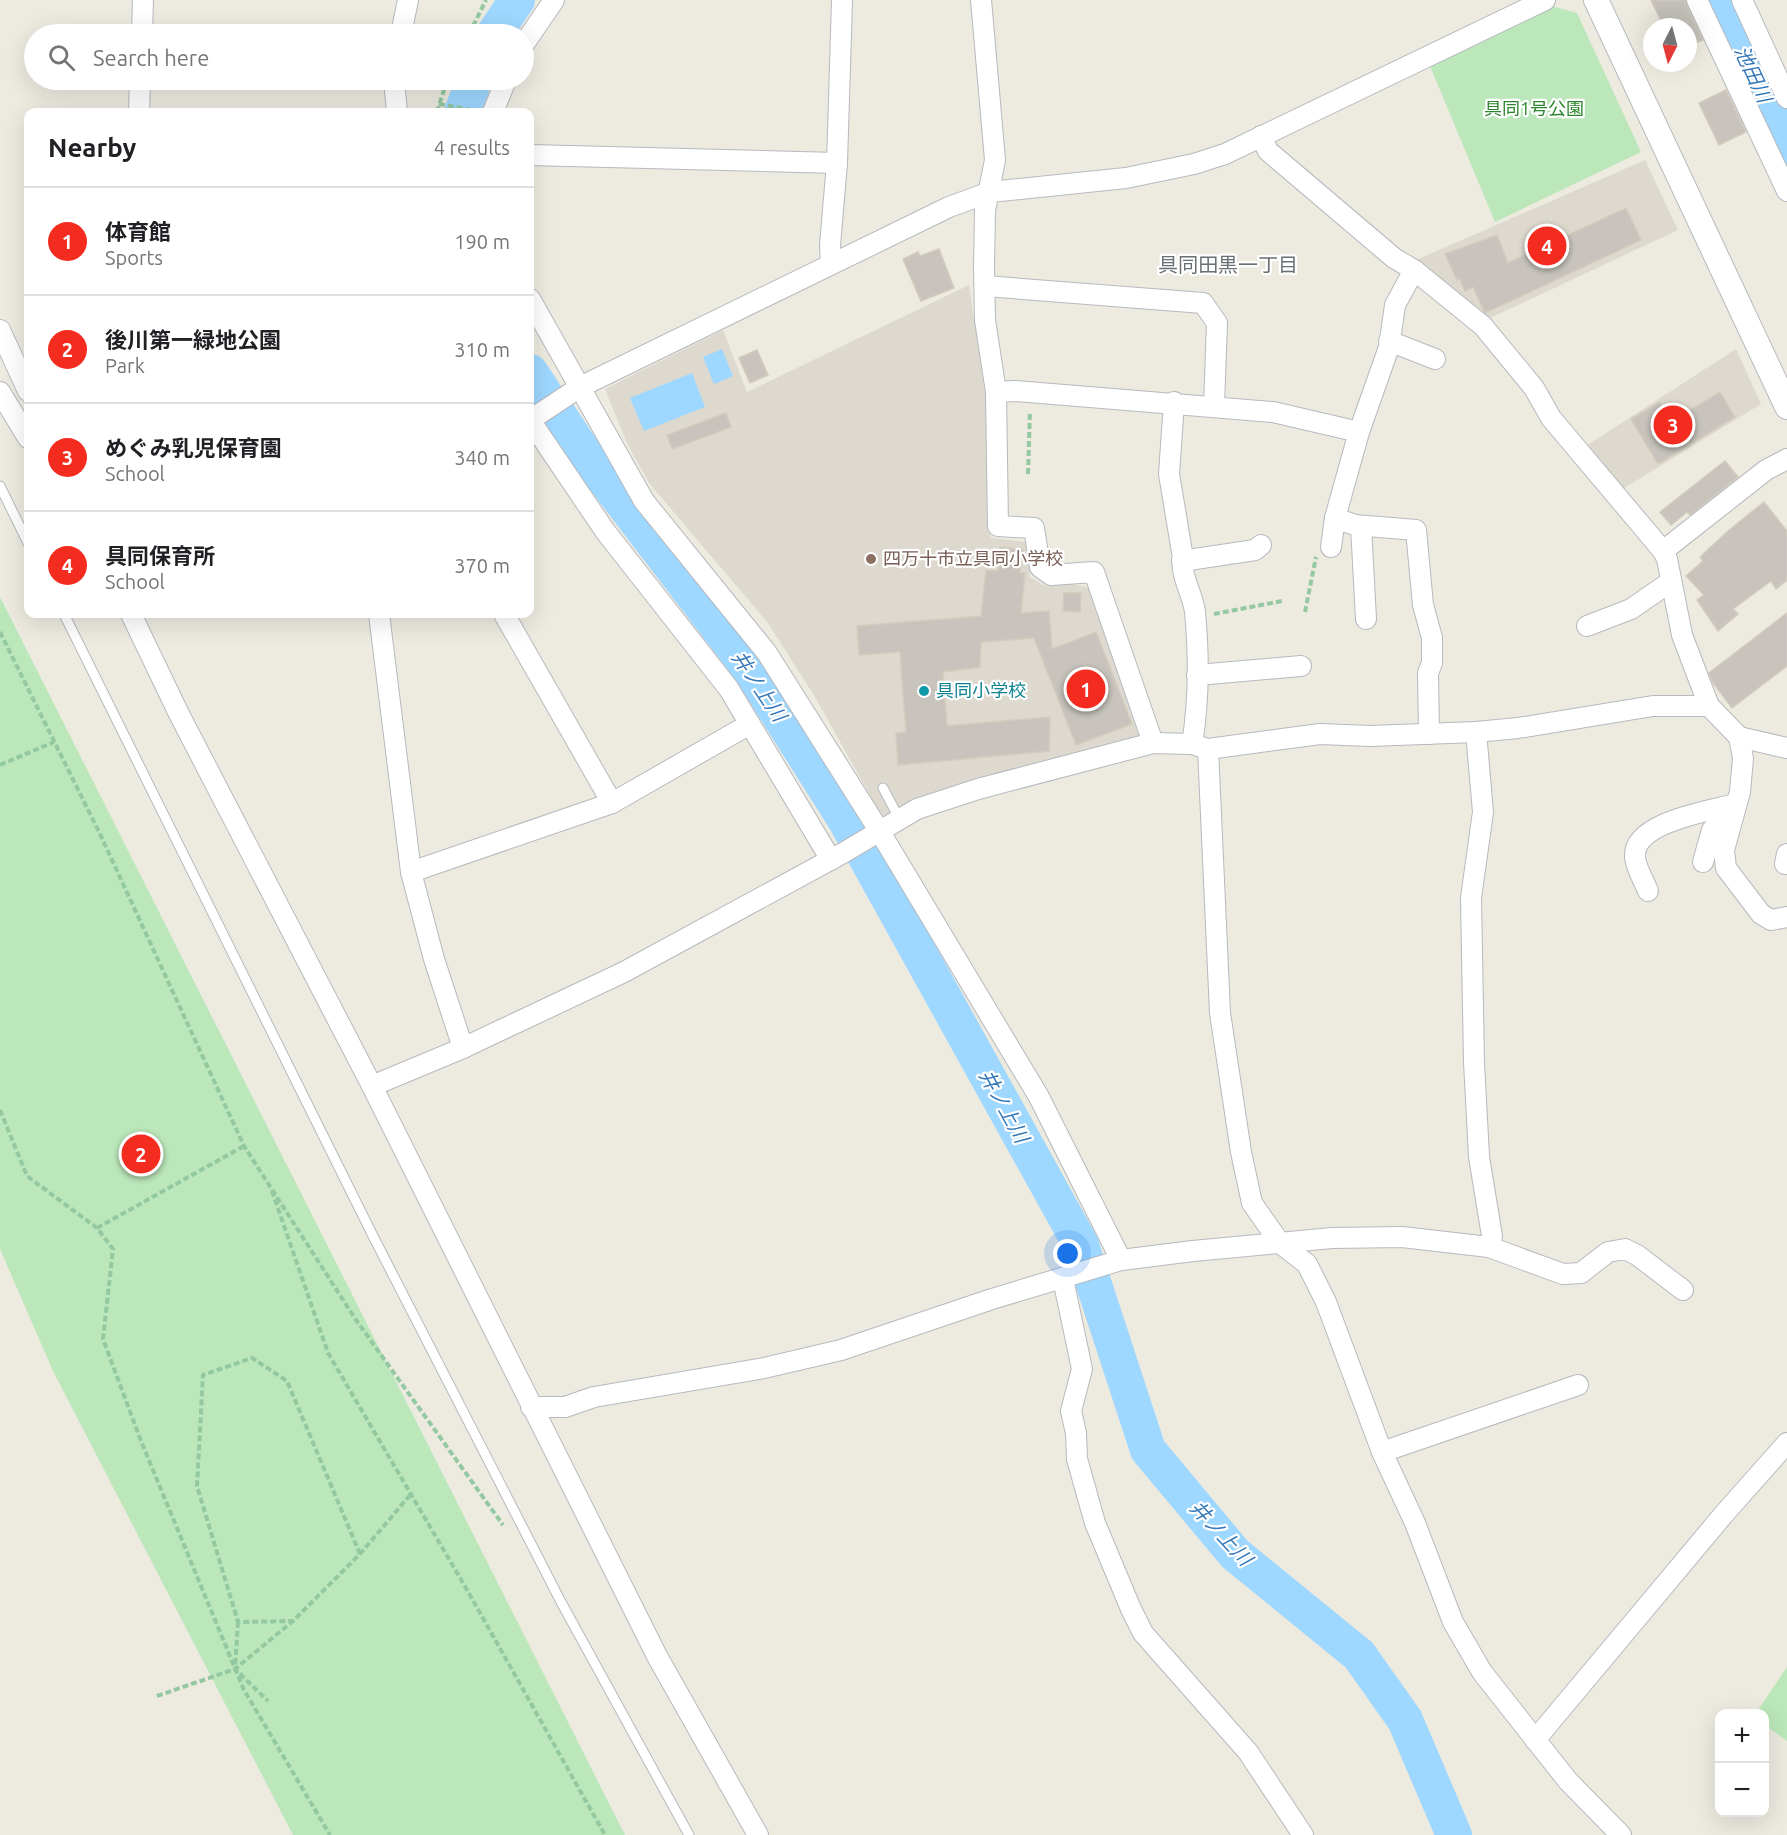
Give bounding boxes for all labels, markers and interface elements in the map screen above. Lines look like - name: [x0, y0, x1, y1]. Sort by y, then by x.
- north arrow: [1643, 18, 1697, 72]
- search box: [24, 24, 534, 90]
- icon: search: [45, 41, 78, 74]
- water label: 池田川: [1730, 42, 1777, 108]
- text: Search here: [93, 45, 209, 70]
- park label: 具同1号公園: [1484, 98, 1584, 118]
- text: Nearby: [48, 133, 136, 162]
- text: 4 results: [434, 136, 510, 159]
- text: 体育館: [105, 219, 171, 244]
- pin: 4: [1528, 224, 1566, 268]
- text: 1: [62, 230, 73, 253]
- text: 190 m: [454, 230, 510, 253]
- text: Sports: [105, 246, 163, 269]
- district label: 具同田黒一丁目: [1158, 253, 1298, 276]
- text: 後川第一緑地公園: [105, 327, 281, 352]
- text: 2: [62, 338, 73, 361]
- text: 310 m: [454, 338, 510, 361]
- text: Park: [105, 354, 145, 377]
- pin: 3: [1654, 402, 1692, 448]
- text: めぐみ乳児保育園: [105, 435, 282, 460]
- text: 3: [62, 446, 73, 469]
- text: 340 m: [454, 446, 510, 469]
- text: School: [105, 462, 165, 485]
- text: 具同保育所: [105, 543, 215, 568]
- place label: 四万十市立具同小学校: [883, 548, 1063, 568]
- marker: 四万十市立具同小学校: [864, 552, 878, 566]
- text: 4: [62, 554, 73, 577]
- text: 370 m: [454, 554, 510, 577]
- text: School: [105, 570, 165, 593]
- water label: 井ノ上川: [728, 646, 792, 727]
- pin: 1: [1066, 666, 1106, 712]
- place label: 具同小学校: [936, 680, 1026, 700]
- marker: 具同小学校: [917, 684, 931, 698]
- water label: 井ノ上川: [975, 1065, 1035, 1148]
- pin: 2: [122, 1132, 160, 1176]
- your location: [1053, 1239, 1082, 1268]
- water label: 井ノ上川: [1186, 1496, 1258, 1571]
- map controls: [1715, 1709, 1769, 1817]
- button: +: [1715, 1709, 1769, 1763]
- button: −: [1715, 1763, 1769, 1817]

